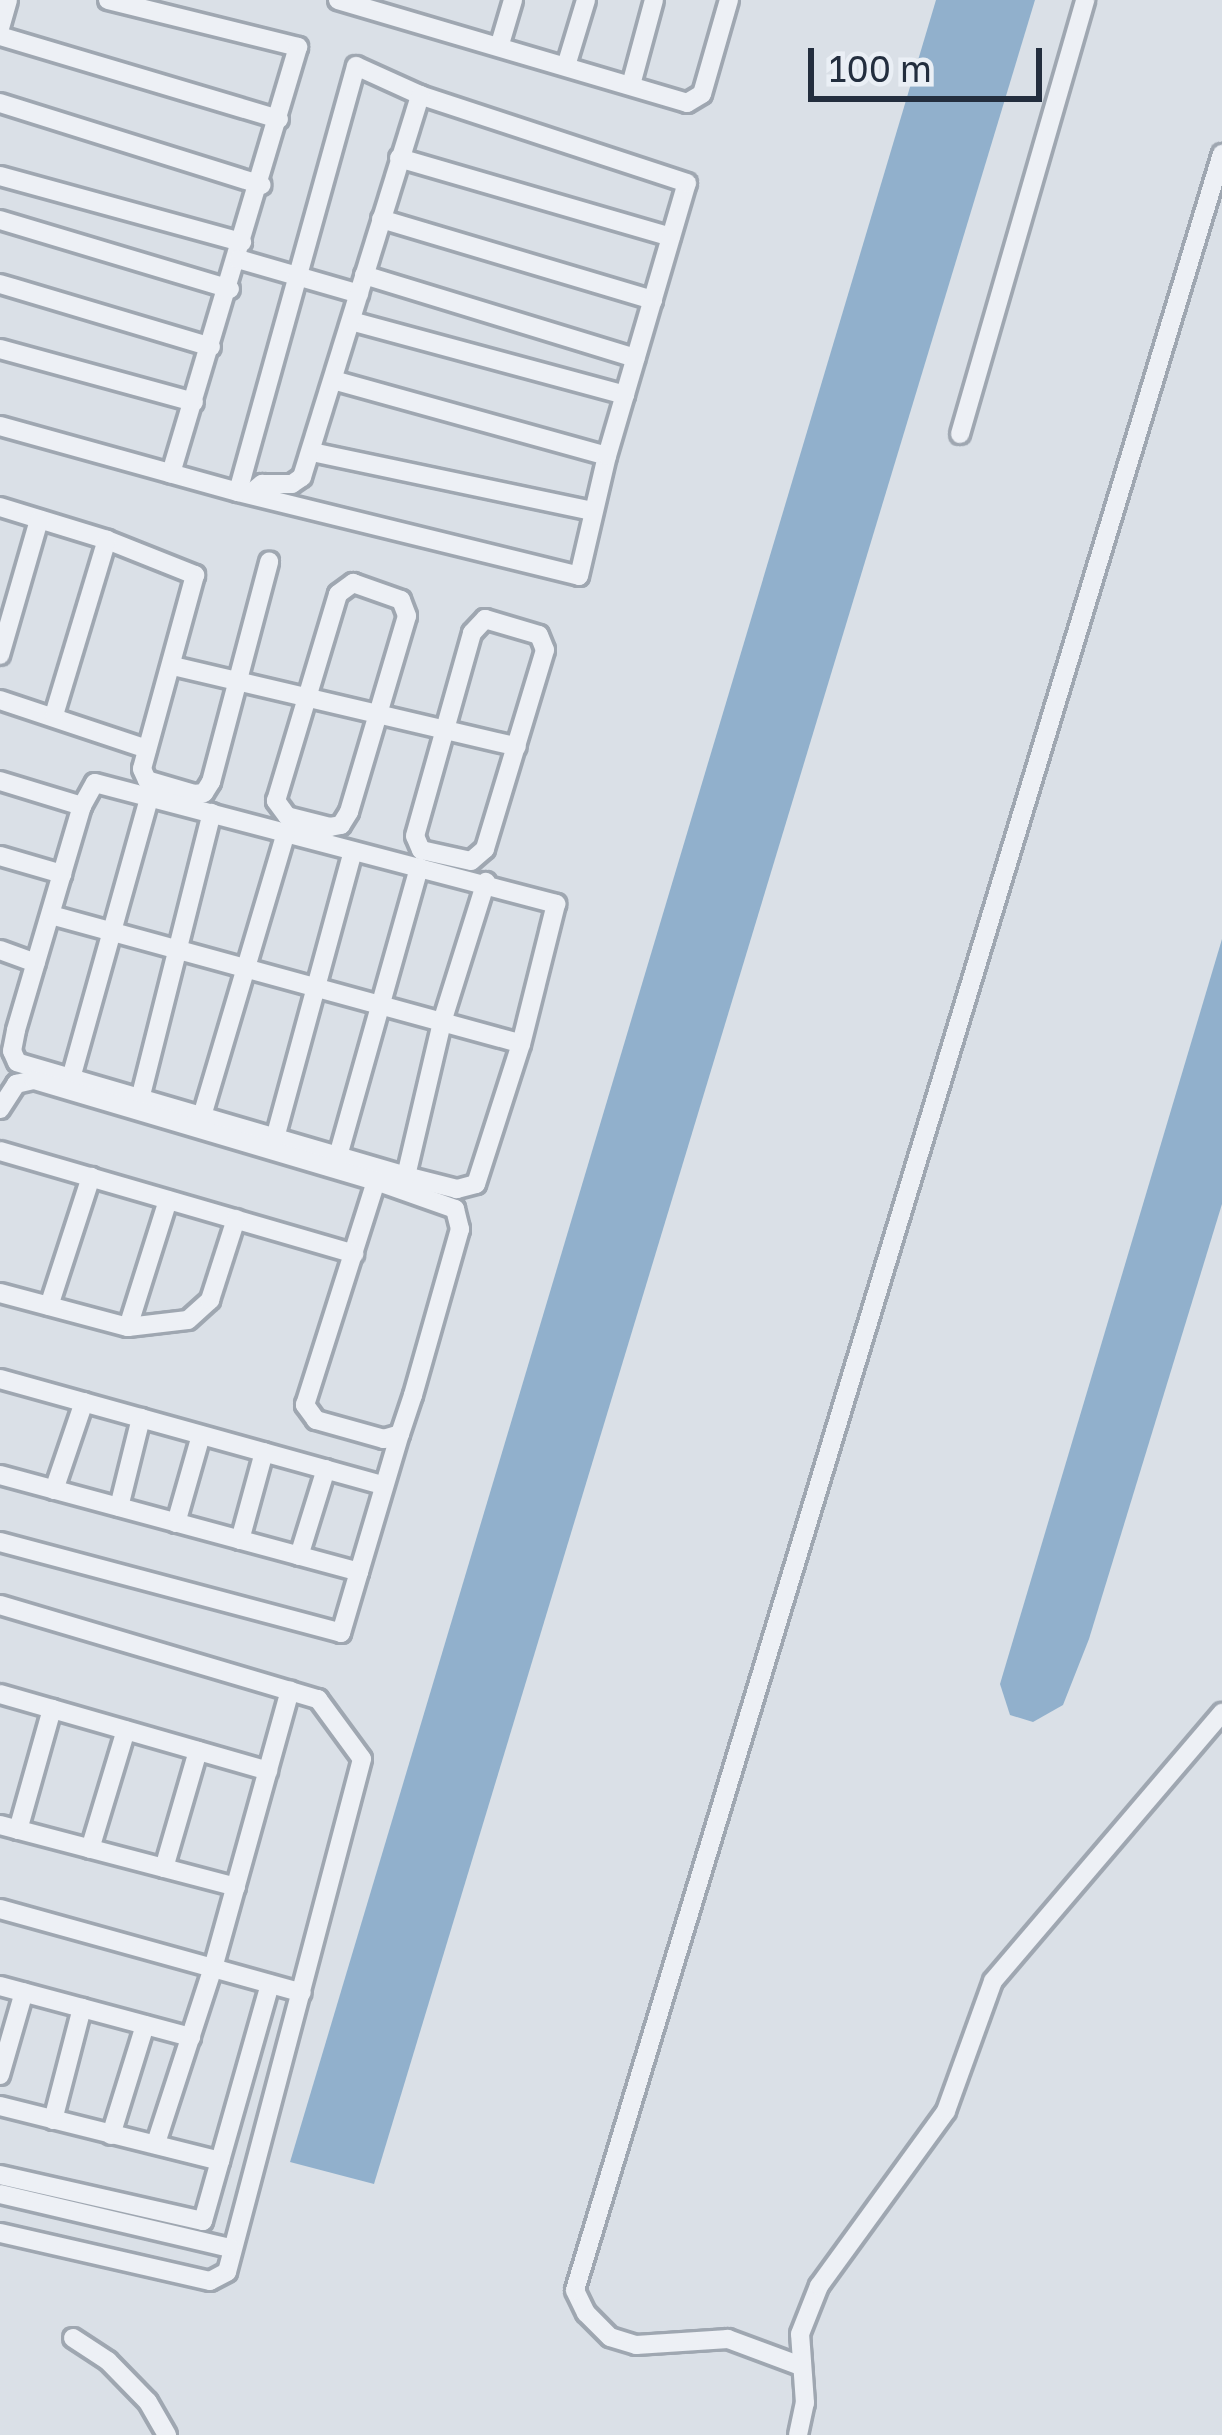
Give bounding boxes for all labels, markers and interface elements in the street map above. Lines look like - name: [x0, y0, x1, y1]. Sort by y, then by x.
- scale bar: [814, 24, 1048, 98]
- text: 100 m: [829, 47, 932, 90]

